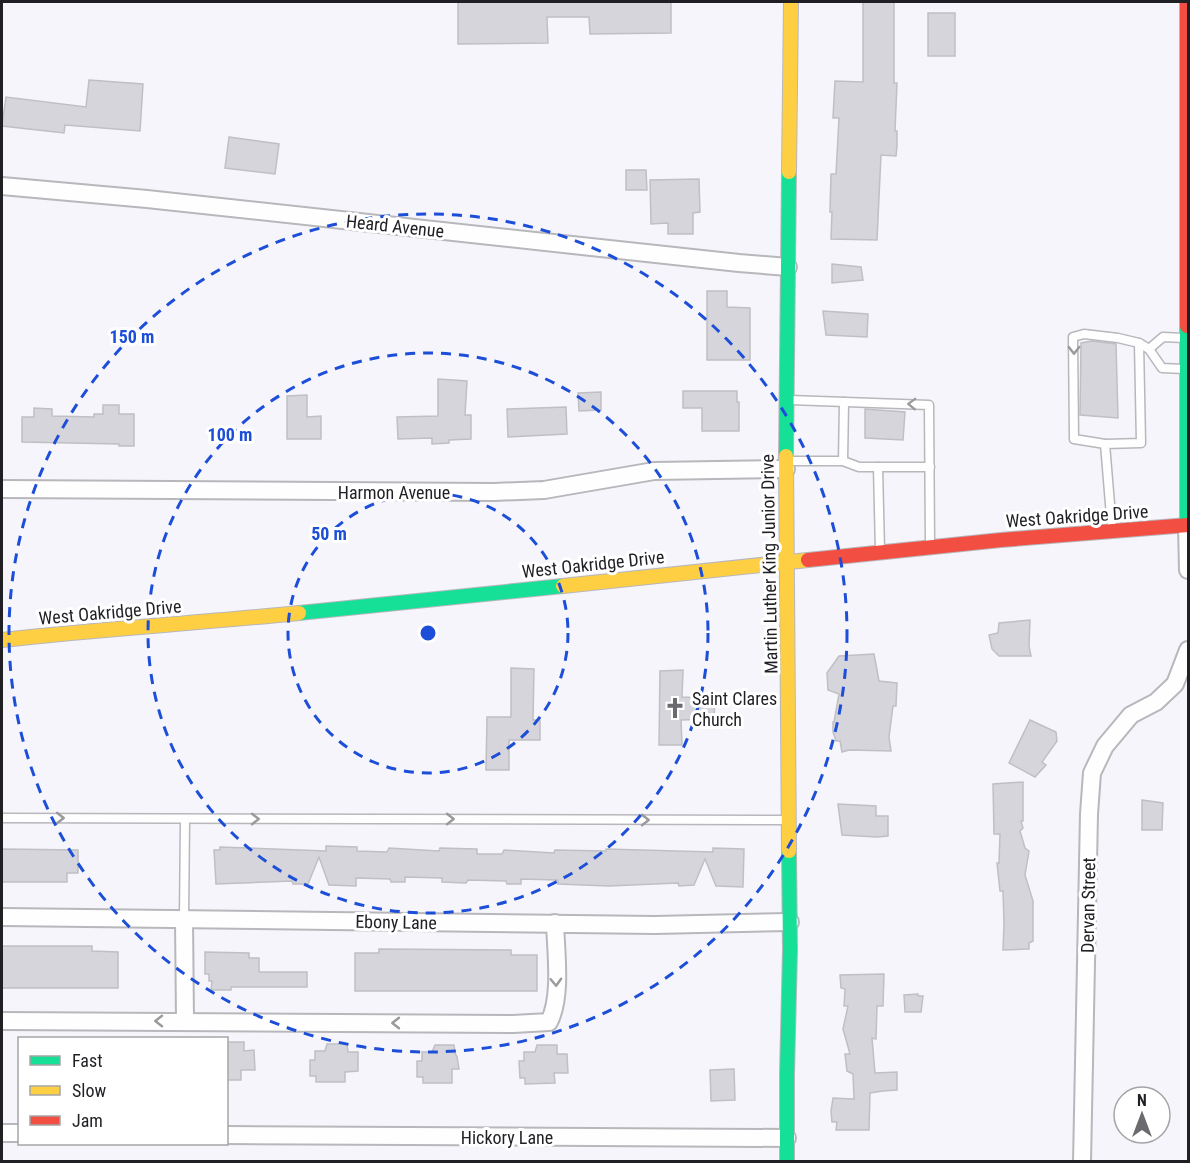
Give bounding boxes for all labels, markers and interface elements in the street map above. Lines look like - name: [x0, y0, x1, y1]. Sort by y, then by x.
- street label: Heard Avenue: [345, 210, 445, 242]
- text: 150 m: [110, 326, 154, 347]
- one-way arrow: [1067, 346, 1080, 355]
- one-way arrow: [908, 398, 917, 411]
- text: 100 m: [208, 424, 252, 445]
- street label: Martin Luther King Junior Drive: [757, 454, 781, 674]
- street label: Harmon Avenue: [338, 482, 450, 503]
- street label: West Oakridge Drive: [1005, 501, 1149, 531]
- text: 50 m: [311, 523, 347, 544]
- street label: West Oakridge Drive: [521, 546, 665, 582]
- street label: West Oakridge Drive: [38, 595, 182, 629]
- centre of rings: [418, 623, 438, 643]
- place label: Saint Clares Church: [692, 688, 777, 730]
- church icon: Saint Clares Church: [663, 696, 687, 720]
- one-way arrow: [55, 812, 64, 824]
- one-way arrow: [250, 813, 259, 825]
- one-way arrow: [445, 813, 454, 825]
- one-way arrow: [640, 814, 649, 826]
- street label: Dervan Street: [1077, 857, 1099, 953]
- street label: Ebony Lane: [355, 911, 437, 933]
- one-way arrow: [550, 977, 563, 986]
- one-way arrow: [155, 1015, 164, 1027]
- one-way arrow: [392, 1017, 401, 1029]
- legend: [18, 1037, 228, 1145]
- text: Fast: [72, 1050, 103, 1071]
- text: Slow: [72, 1080, 107, 1101]
- north arrow: [1112, 1085, 1172, 1145]
- text: N: [1137, 1091, 1147, 1110]
- text: Jam: [72, 1110, 103, 1131]
- street label: Hickory Lane: [461, 1127, 553, 1148]

